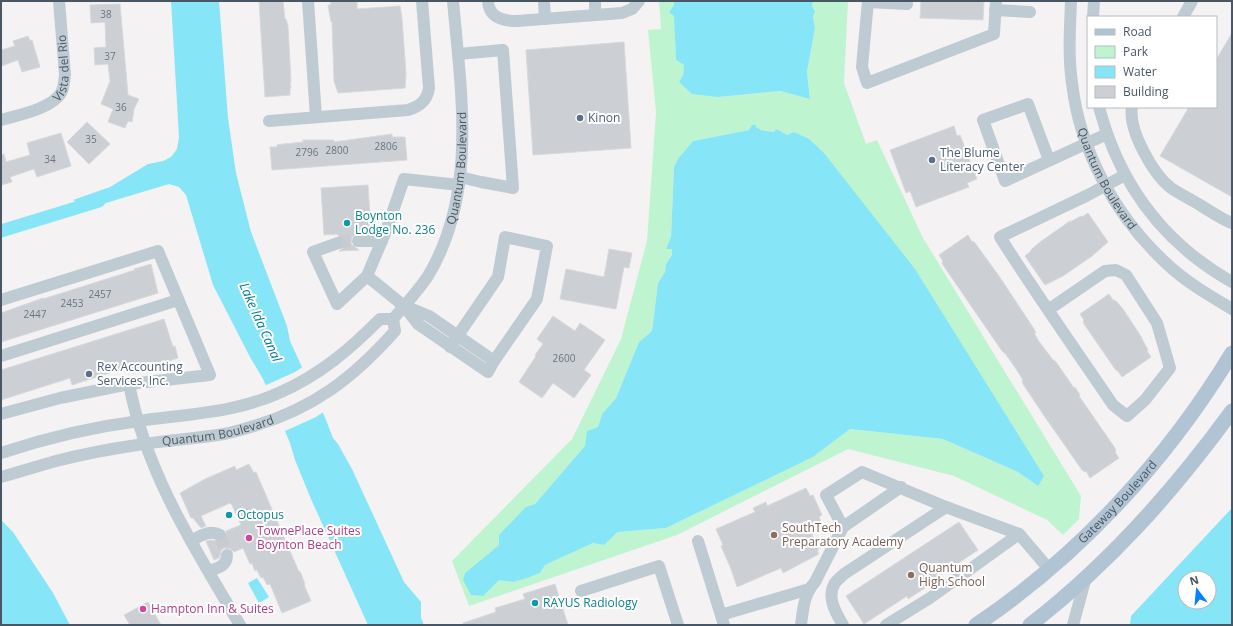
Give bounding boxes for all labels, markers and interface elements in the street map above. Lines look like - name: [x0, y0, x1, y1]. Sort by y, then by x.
- house number: 38: [100, 7, 112, 21]
- legend: [1087, 16, 1217, 108]
- text: Road: [1123, 23, 1152, 40]
- street label: Vista del Rio: [49, 34, 73, 105]
- text: Park: [1123, 43, 1149, 60]
- house number: 37: [104, 49, 116, 63]
- text: Water: [1123, 63, 1157, 80]
- text: Building: [1123, 83, 1169, 100]
- house number: 36: [115, 100, 127, 114]
- place label: Kinon: [588, 109, 620, 126]
- street label: Quantum Boulevard: [442, 112, 470, 226]
- marker: Kinon: [575, 113, 585, 123]
- street label: Quantum Boulevard: [1074, 125, 1141, 233]
- house number: 35: [85, 132, 97, 146]
- house number: 2806: [375, 139, 398, 153]
- house number: 2800: [326, 143, 349, 157]
- place label: The Blume Literacy Center: [940, 144, 1024, 175]
- house number: 2796: [296, 145, 319, 159]
- house number: 34: [44, 152, 56, 166]
- marker: The Blume Literacy Center: [927, 155, 937, 165]
- place label: Boynton Lodge No. 236: [355, 207, 435, 238]
- marker: Boynton Lodge No. 236: [342, 218, 352, 228]
- water label: Lake Ida Canal: [236, 280, 287, 365]
- house number: 2457: [89, 287, 112, 301]
- house number: 2453: [61, 296, 84, 310]
- house number: 2447: [24, 307, 47, 321]
- house number: 2600: [553, 351, 576, 365]
- place label: Rex Accounting Services, Inc.: [97, 358, 183, 389]
- marker: Rex Accounting Services, Inc.: [84, 369, 94, 379]
- street label: Quantum Boulevard: [161, 411, 276, 449]
- street label: Gateway Boulevard: [1074, 456, 1161, 547]
- place label: Octopus: [237, 506, 284, 523]
- marker: Octopus: [224, 510, 234, 520]
- place label: SouthTech Preparatory Academy: [782, 519, 904, 550]
- place label: TownePlace Suites Boynton Beach: [257, 522, 361, 553]
- marker: SouthTech Preparatory Academy: [769, 530, 779, 540]
- marker: TownePlace Suites Boynton Beach: [244, 533, 254, 543]
- place label: Quantum High School: [919, 559, 985, 590]
- marker: Quantum High School: [906, 570, 916, 580]
- north arrow: [1177, 570, 1217, 610]
- text: N: [1188, 571, 1200, 588]
- place label: RAYUS Radiology: [543, 594, 639, 611]
- marker: RAYUS Radiology: [530, 598, 540, 608]
- place label: Hampton Inn & Suites: [151, 600, 274, 617]
- marker: Hampton Inn & Suites: [138, 604, 148, 614]

